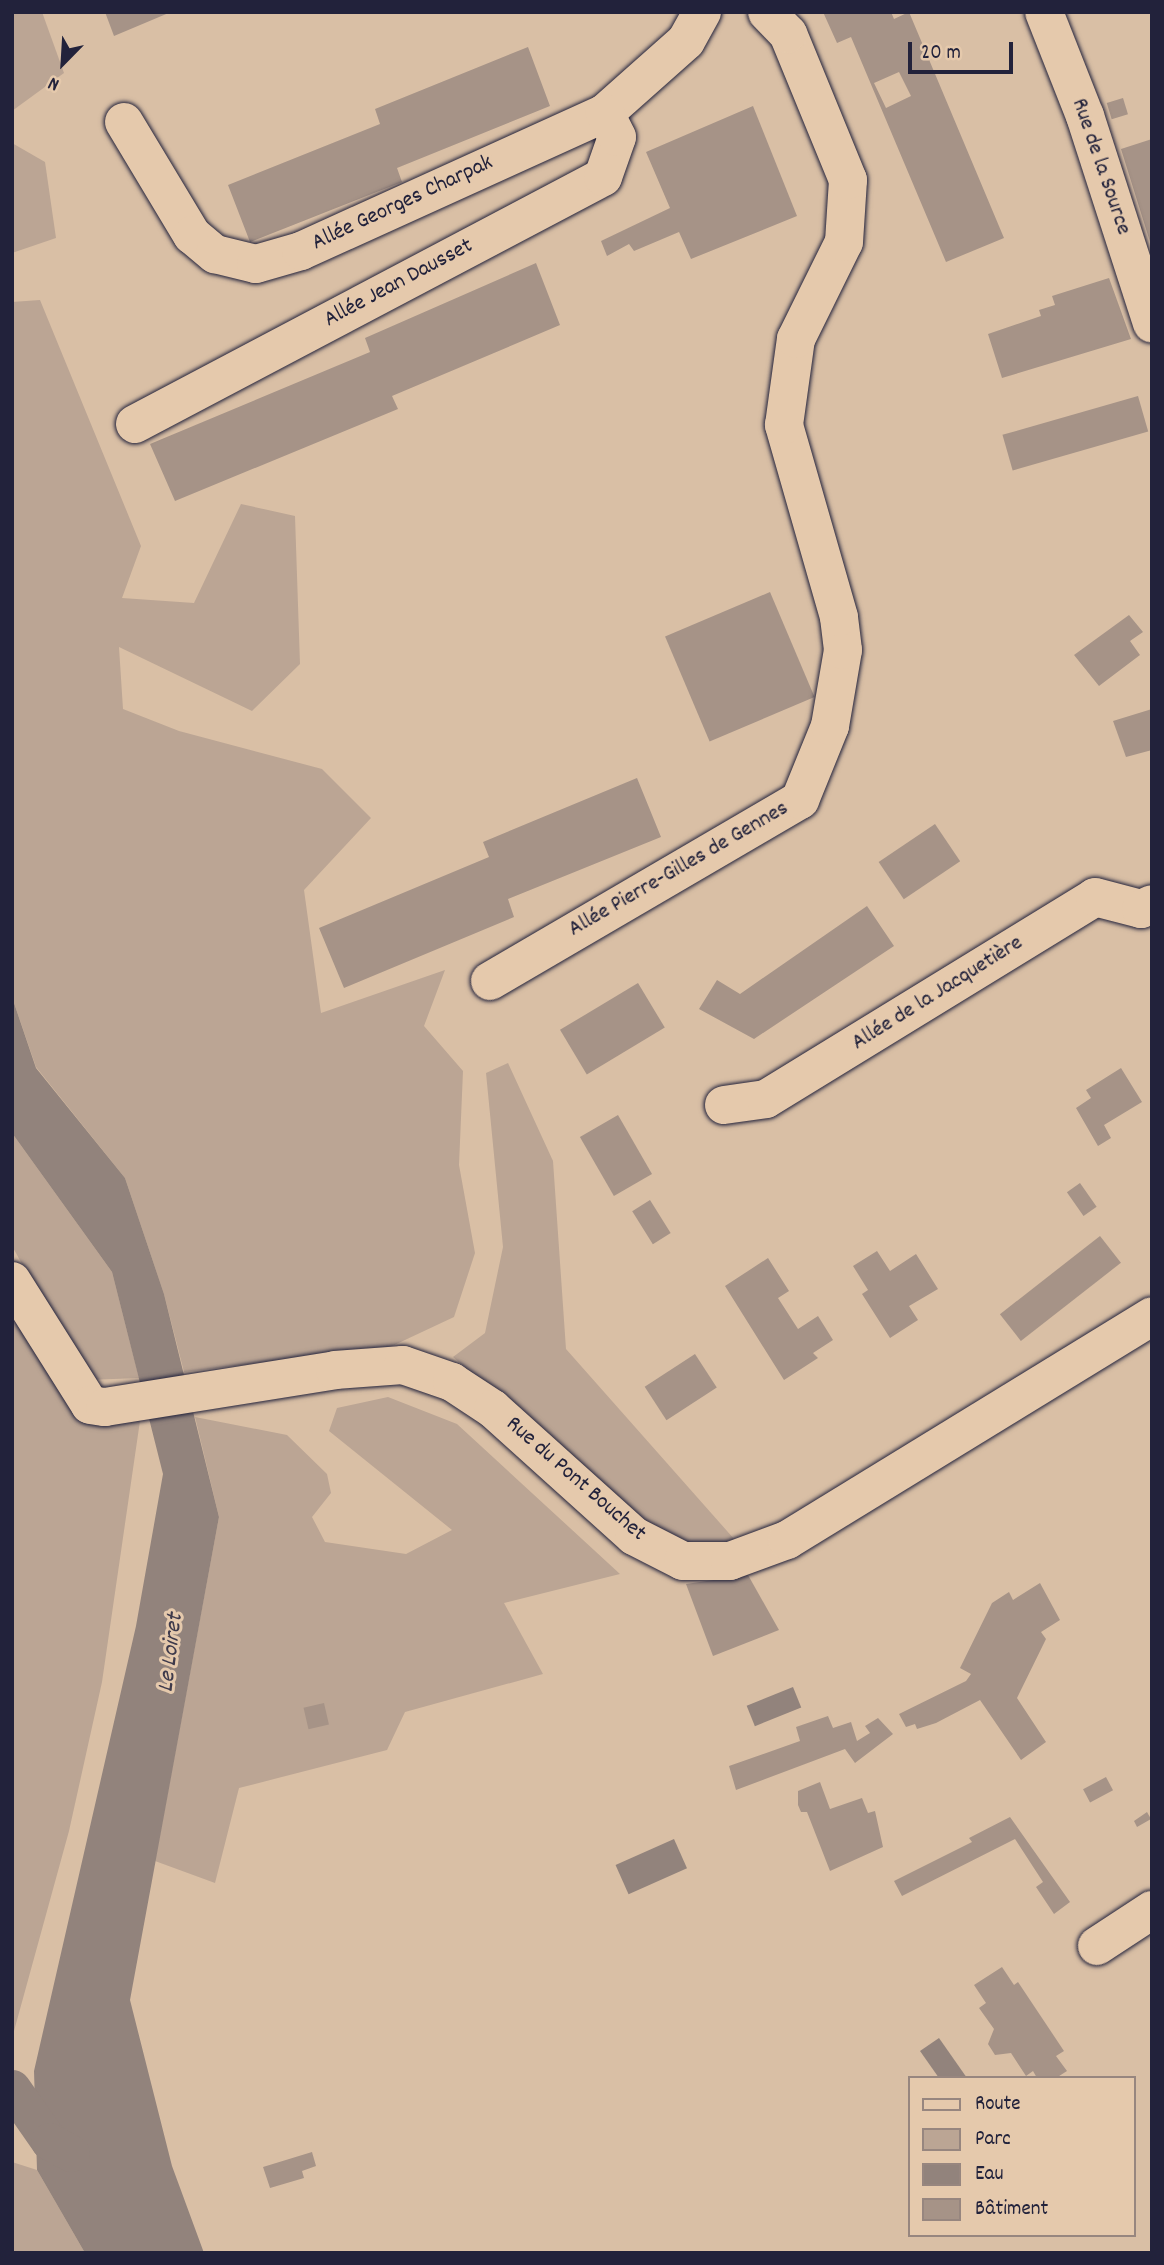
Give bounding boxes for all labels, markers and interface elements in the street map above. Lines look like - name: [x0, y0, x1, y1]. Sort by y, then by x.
- north arrow: [28, 28, 98, 98]
- scale bar: [912, 28, 1017, 72]
- text: 20 m: [921, 39, 961, 69]
- text: N: [44, 68, 64, 97]
- street label: Rue de la Source: [1064, 95, 1136, 239]
- street label: Allée Georges Charpak: [308, 150, 498, 258]
- street label: Allée Jean Dausset: [320, 233, 478, 335]
- street label: Allée Pierre-Gilles de Gennes: [564, 796, 794, 944]
- street label: Allée de la Jacquetière: [847, 930, 1029, 1058]
- street label: Rue du Pont Bouchet: [499, 1412, 651, 1548]
- water label: Le Loiret: [153, 1612, 191, 1694]
- legend: [908, 2076, 1136, 2237]
- text: Route: [975, 2090, 1021, 2120]
- text: Parc: [975, 2125, 1011, 2155]
- text: Eau: [975, 2160, 1003, 2190]
- text: Bâtiment: [975, 2195, 1048, 2225]

